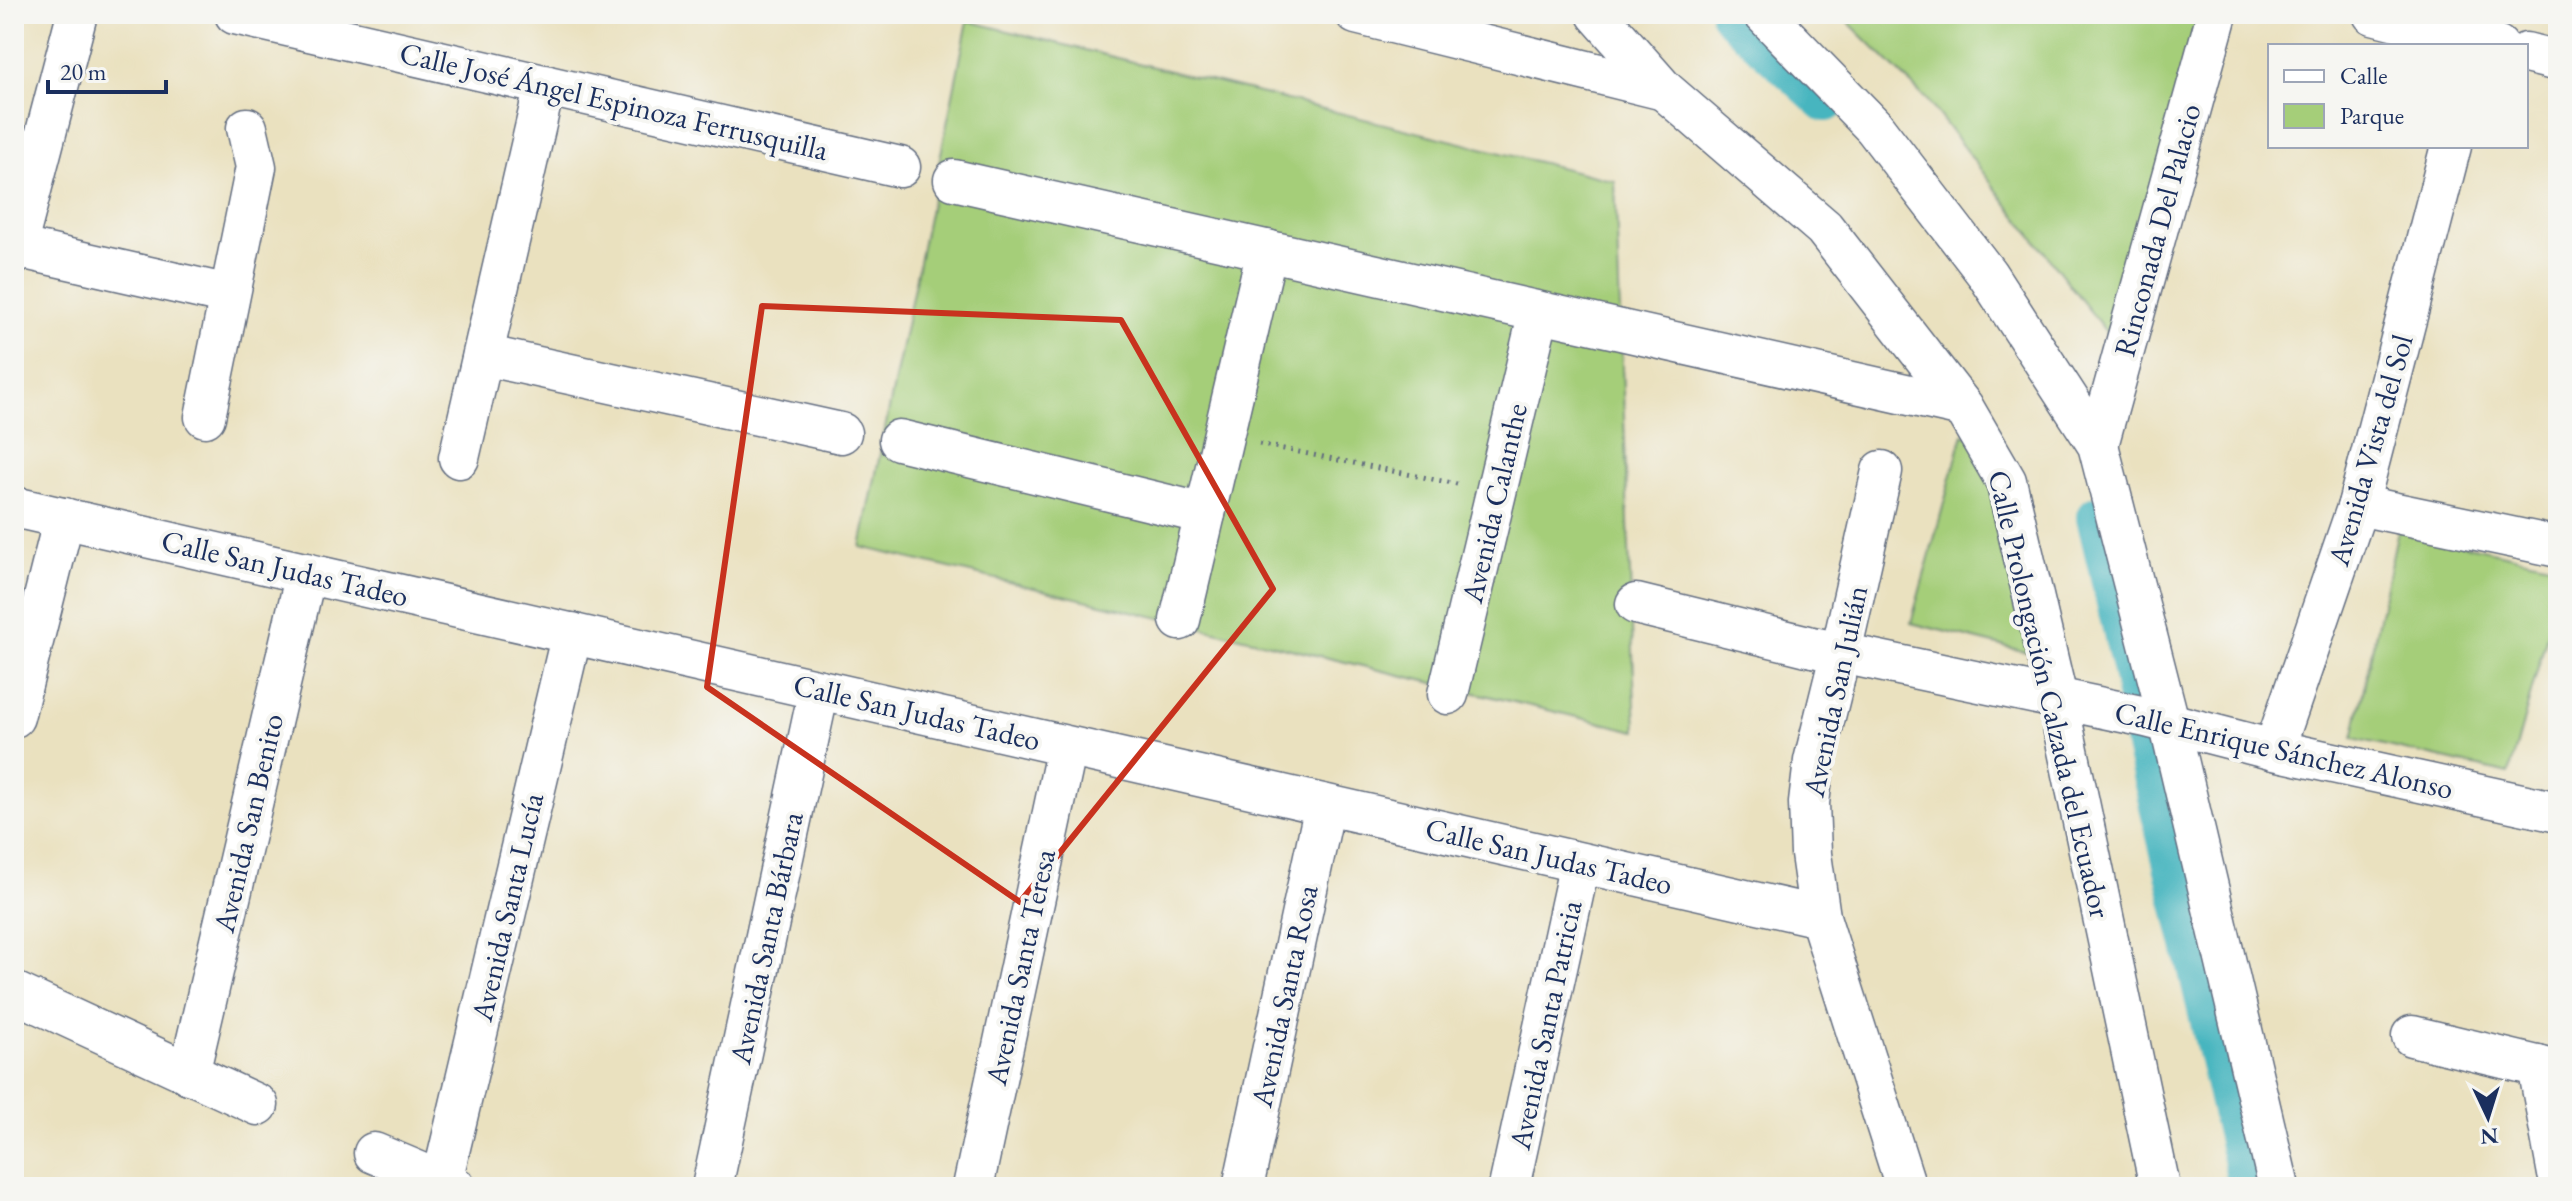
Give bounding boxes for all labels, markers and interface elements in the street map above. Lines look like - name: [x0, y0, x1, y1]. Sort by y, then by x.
- street label: Calle José Ángel Espinoza Ferrusquilla: [396, 33, 832, 169]
- scale bar: [48, 44, 166, 94]
- legend: [2268, 44, 2528, 148]
- text: 20 m: [60, 56, 107, 87]
- text: Calle: [2340, 60, 2388, 91]
- street label: Rinconada Del Palacio: [2104, 99, 2210, 361]
- text: Parque: [2340, 100, 2404, 131]
- street label: Avenida Vista del Sol: [2318, 330, 2422, 571]
- street label: Avenida Calanthe: [1452, 399, 1536, 608]
- street label: Calle Prolongación Calzada del Ecuador: [1979, 466, 2121, 922]
- street label: Calle San Judas Tadeo: [158, 521, 412, 615]
- street label: Avenida San Julián: [1793, 582, 1876, 801]
- street label: Calle San Judas Tadeo: [790, 665, 1044, 759]
- street label: Calle Enrique Sánchez Alonso: [2111, 692, 2457, 808]
- street label: Avenida San Benito: [204, 710, 292, 937]
- street label: Avenida Santa Lucía: [462, 789, 552, 1026]
- street label: Avenida Santa Bárbara: [720, 808, 812, 1069]
- street label: Calle San Judas Tadeo: [1422, 809, 1676, 903]
- street label: Avenida Santa Teresa: [976, 845, 1064, 1090]
- street label: Avenida Santa Rosa: [1241, 881, 1327, 1112]
- street label: Avenida Santa Patricia: [1499, 897, 1590, 1154]
- north arrow: [2448, 1077, 2528, 1157]
- text: N: [2479, 1121, 2499, 1152]

